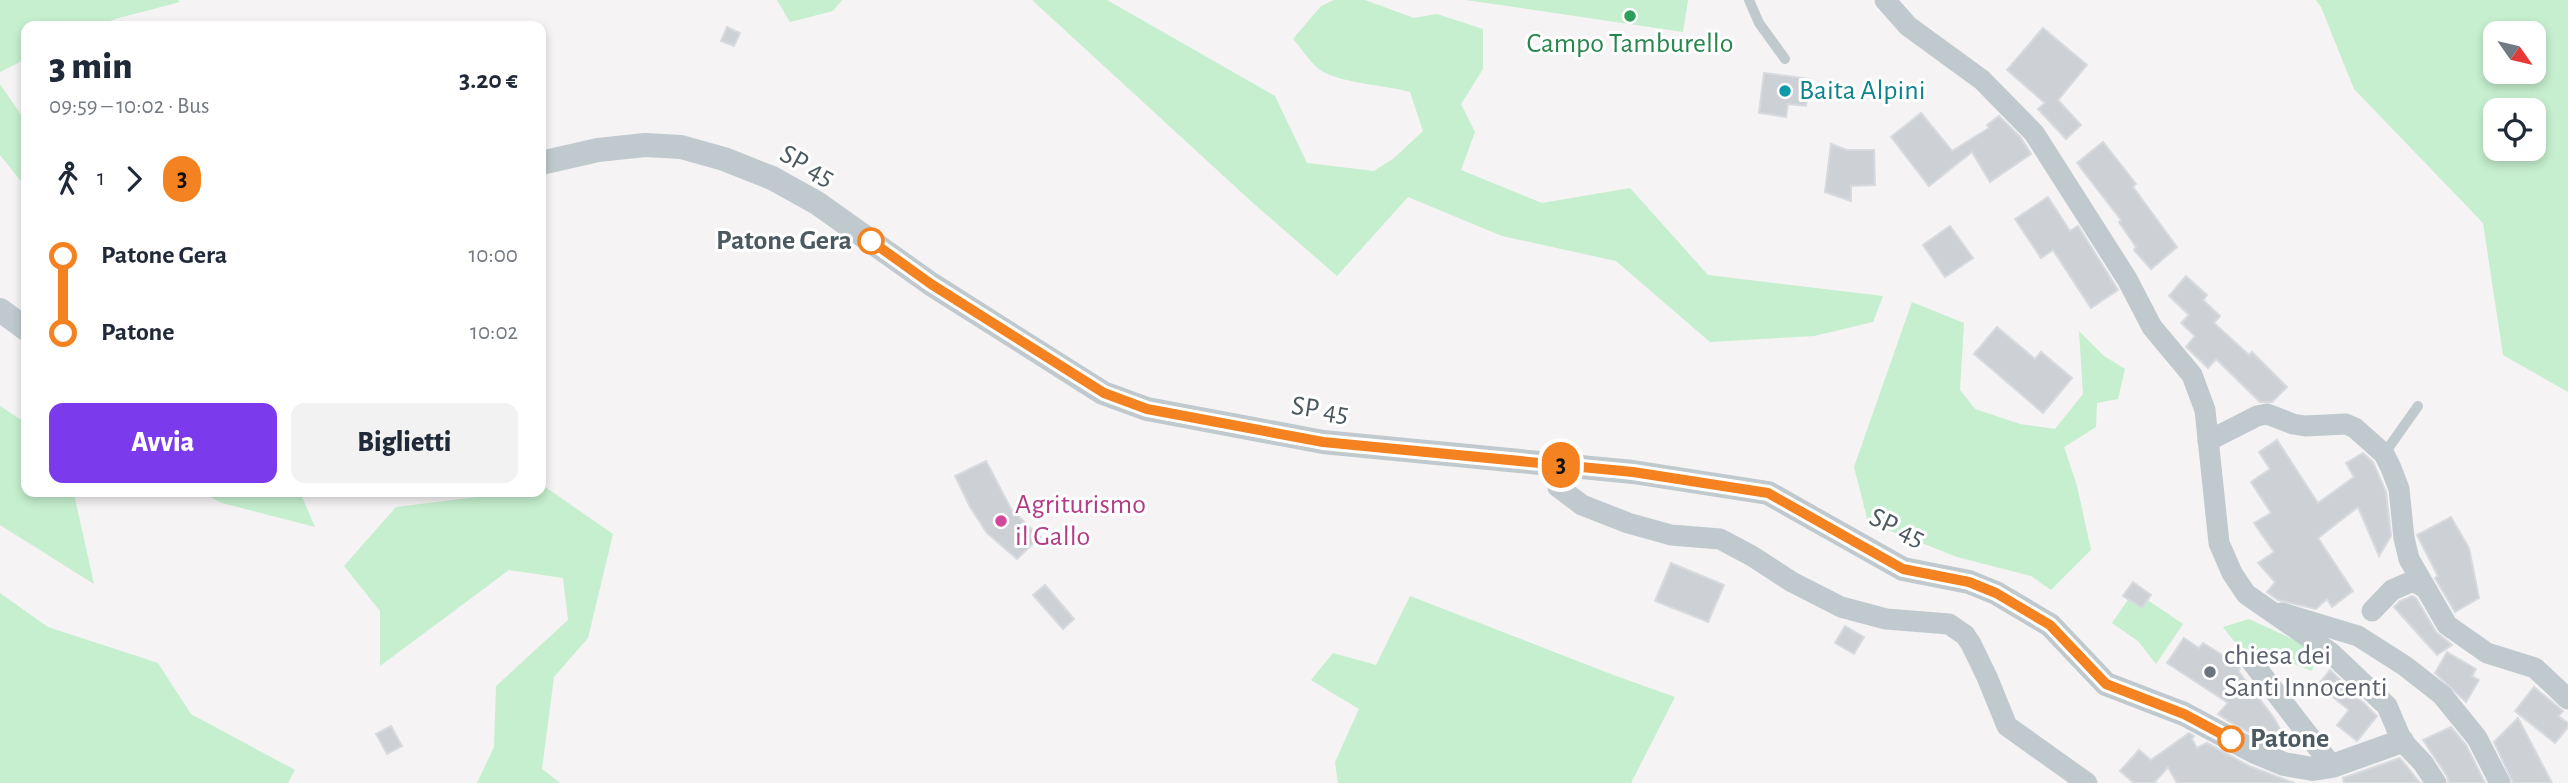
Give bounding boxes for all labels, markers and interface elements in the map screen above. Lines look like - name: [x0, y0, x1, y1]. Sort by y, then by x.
- marker: Campo Tamburello: [1622, 8, 1638, 24]
- north arrow: [2483, 21, 2546, 84]
- map controls: [2483, 21, 2546, 161]
- place label: Campo Tamburello: [1526, 30, 1734, 58]
- text: 3 min: [49, 48, 133, 86]
- text: 3.20 €: [459, 67, 518, 93]
- place label: Baita Alpini: [1799, 77, 1926, 105]
- marker: Baita Alpini: [1777, 83, 1793, 99]
- text: 09:59 – 10:02 · Bus: [49, 95, 210, 118]
- button: locate: [2483, 98, 2546, 161]
- street label: SP 45: [775, 140, 839, 192]
- icon: walk: [49, 160, 87, 198]
- icon: forward: [115, 160, 153, 198]
- text: 1: [97, 167, 105, 190]
- text: 3: [177, 167, 187, 191]
- place label: Patone Gera: [716, 227, 852, 255]
- marker: Patone Gera: [858, 228, 884, 254]
- text: Patone Gera: [101, 242, 227, 268]
- text: 10:00: [468, 244, 518, 267]
- text: Patone: [101, 319, 175, 345]
- text: 10:02: [470, 321, 518, 344]
- street label: SP 45: [1289, 392, 1351, 428]
- button: Avvia: [49, 403, 277, 483]
- button: Biglietti: [291, 403, 518, 483]
- line badge: 3: [1538, 442, 1584, 488]
- text: 3: [1556, 453, 1566, 477]
- place label: Agriturismo il Gallo: [1015, 491, 1146, 551]
- street label: SP 45: [1865, 503, 1929, 553]
- marker: Agriturismo il Gallo: [993, 513, 1009, 529]
- place label: chiesa dei Santi Innocenti: [2224, 642, 2388, 702]
- marker: chiesa dei Santi Innocenti: [2202, 664, 2218, 680]
- place label: Patone: [2250, 725, 2329, 753]
- marker: Patone: [2218, 726, 2244, 752]

